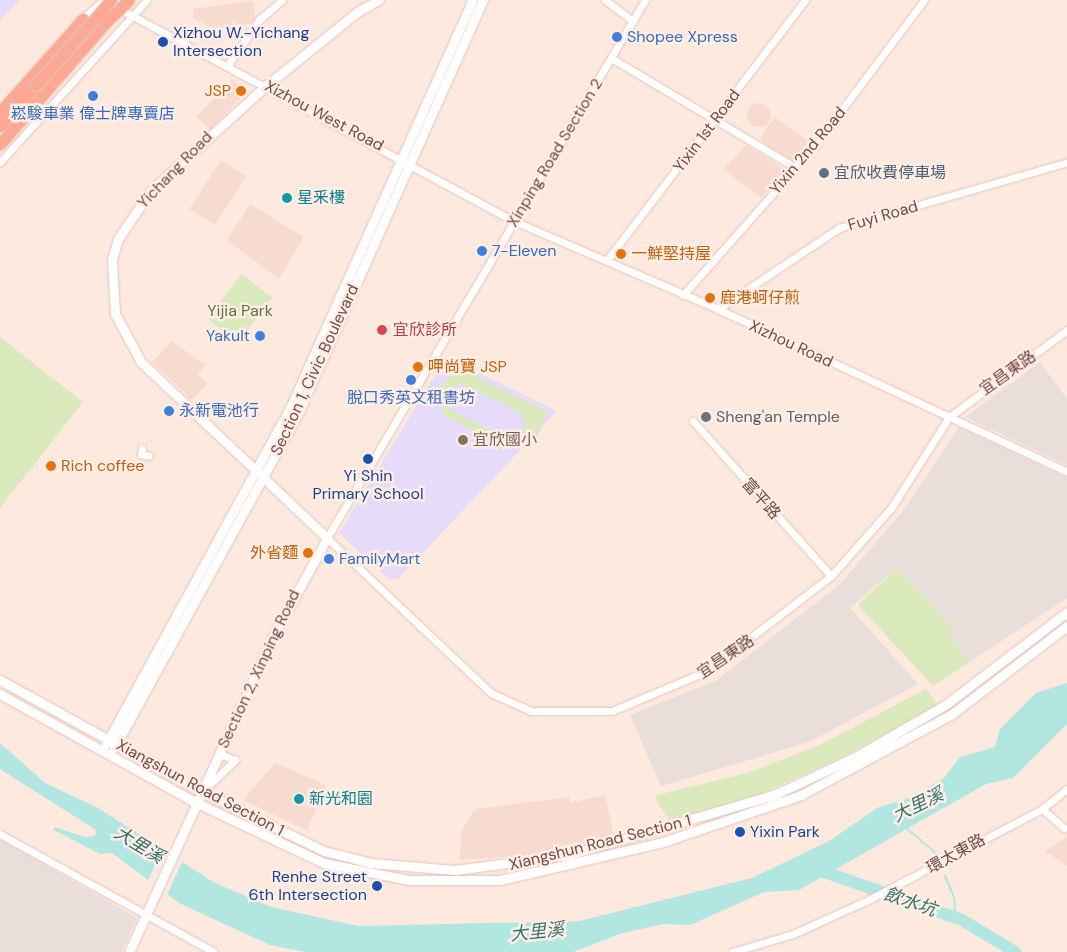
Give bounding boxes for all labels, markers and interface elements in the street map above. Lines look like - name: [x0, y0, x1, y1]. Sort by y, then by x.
- place label: Xizhou W.-Yichang Intersection: [173, 23, 309, 61]
- place label: Shopee Xpress: [627, 27, 738, 47]
- marker: Shopee Xpress: [611, 31, 623, 43]
- marker: Xizhou W.-Yichang Intersection: [157, 36, 169, 48]
- street label: Xinping Road Section 2: [503, 75, 607, 231]
- street label: Xizhou West Road: [261, 77, 387, 155]
- place label: JSP: [204, 81, 231, 101]
- marker: JSP: [235, 85, 247, 97]
- street label: Yixin 1st Road: [670, 86, 744, 176]
- marker: 崧駿車業 偉士牌專賣店: [87, 90, 99, 102]
- street label: Yixin 2nd Road: [766, 103, 850, 199]
- place label: 崧駿車業 偉士牌專賣店: [11, 104, 175, 124]
- street label: Yichang Road: [133, 127, 217, 213]
- place label: 宜欣收費停車場: [834, 163, 946, 183]
- marker: 宜欣收費停車場: [818, 167, 830, 179]
- place label: 星釆樓: [297, 188, 345, 208]
- marker: 星釆樓: [281, 192, 293, 204]
- street label: Fuyi Road: [846, 197, 920, 235]
- place label: 7-Eleven: [492, 241, 556, 261]
- place label: 一鮮堅持屋: [631, 244, 711, 264]
- marker: 7-Eleven: [476, 245, 488, 257]
- marker: 一鮮堅持屋: [615, 248, 627, 260]
- street label: Section 1, Civic Boulevard: [267, 281, 363, 459]
- place label: 鹿港蚵仔煎: [720, 288, 800, 308]
- marker: 鹿港蚵仔煎: [704, 292, 716, 304]
- park label: Yijia Park: [207, 301, 273, 321]
- street label: Xizhou Road: [746, 316, 836, 372]
- place label: 宜欣診所: [393, 320, 457, 340]
- marker: 宜欣診所: [375, 323, 389, 337]
- place label: Yakult: [206, 326, 250, 346]
- marker: Yakult: [254, 330, 266, 342]
- street label: 宜昌東路: [976, 347, 1040, 399]
- place label: 呷尚寶 JSP: [428, 357, 507, 377]
- marker: 呷尚寶 JSP: [412, 361, 424, 373]
- marker: 脫口秀英文租書坊: [405, 374, 417, 386]
- place label: 脫口秀英文租書坊: [347, 388, 475, 408]
- place label: 永新電池行: [179, 401, 259, 421]
- marker: 永新電池行: [163, 405, 175, 417]
- place label: Sheng'an Temple: [716, 407, 840, 427]
- marker: Sheng'an Temple: [700, 411, 712, 423]
- place label: 宜欣國小: [473, 430, 537, 450]
- marker: 宜欣國小: [457, 434, 469, 446]
- marker: Yi Shin Primary School: [362, 453, 374, 465]
- place label: Rich coffee: [61, 456, 144, 476]
- marker: Rich coffee: [45, 460, 57, 472]
- place label: Yi Shin Primary School: [312, 466, 424, 504]
- street label: 富平路: [738, 475, 784, 523]
- place label: 外省麵: [250, 543, 298, 563]
- marker: 外省麵: [302, 547, 314, 559]
- place label: FamilyMart: [339, 549, 421, 569]
- marker: FamilyMart: [323, 553, 335, 565]
- street label: Section 2, Xinping Road: [214, 587, 304, 751]
- street label: 宜昌東路: [694, 631, 758, 683]
- street label: Xiangshun Road Section 1: [113, 736, 287, 840]
- water label: 大里溪: [889, 783, 947, 827]
- place label: 新光和園: [309, 789, 373, 809]
- marker: 新光和園: [293, 793, 305, 805]
- street label: Xiangshun Road Section 1: [507, 811, 693, 875]
- water label: 大里溪: [110, 822, 168, 868]
- place label: Yixin Park: [750, 822, 820, 842]
- marker: Yixin Park: [734, 826, 746, 838]
- street label: 環太東路: [923, 830, 989, 878]
- place label: Renhe Street 6th Intersection: [248, 867, 367, 905]
- marker: Renhe Street 6th Intersection: [371, 880, 383, 892]
- water label: 飲水坑: [881, 883, 939, 921]
- water label: 大里溪: [509, 918, 565, 946]

